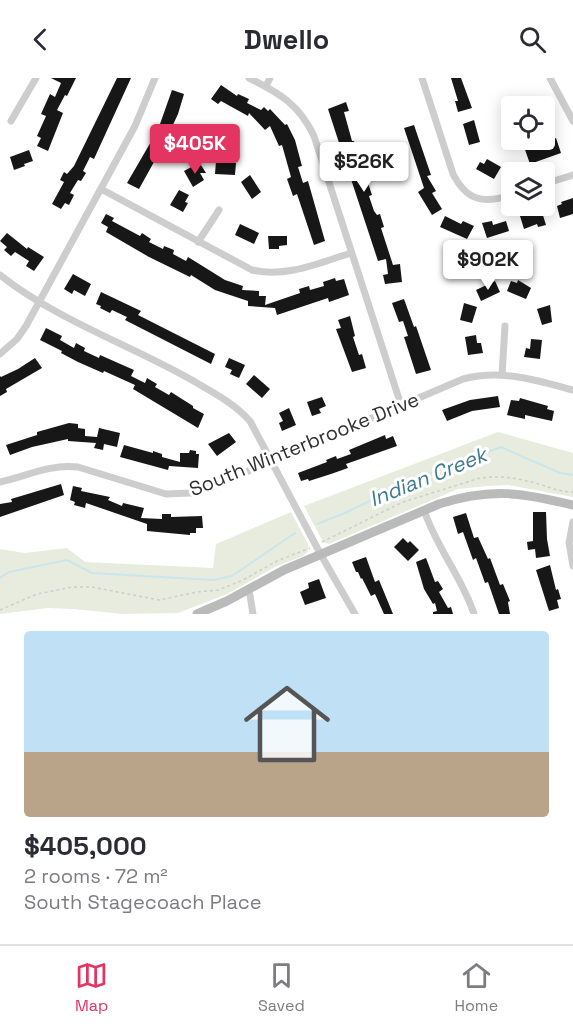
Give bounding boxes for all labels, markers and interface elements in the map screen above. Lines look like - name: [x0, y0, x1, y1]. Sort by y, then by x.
- text: Dwello: [244, 22, 329, 57]
- icon: back: [24, 23, 57, 56]
- icon: search: [516, 23, 549, 56]
- map controls: [501, 96, 555, 216]
- button: locate: [501, 96, 555, 150]
- pin: $405K: [153, 124, 237, 175]
- text: $405K: [164, 130, 226, 156]
- pin: $526K: [322, 142, 406, 193]
- text: $526K: [334, 148, 394, 174]
- button: layers: [501, 162, 555, 216]
- pin: $902K: [446, 240, 530, 291]
- text: $902K: [457, 246, 519, 272]
- street label: South Winterbrooke Drive: [185, 386, 423, 502]
- water label: Indian Creek: [365, 440, 493, 512]
- icon: home: [233, 670, 341, 778]
- text: $405,000: [24, 829, 147, 863]
- text: 2 rooms · 72 m²: [24, 863, 168, 889]
- text: South Stagecoach Place: [24, 889, 262, 915]
- tab: Map: [75, 959, 108, 1016]
- tab: Saved: [258, 959, 305, 1016]
- tab: Home: [454, 959, 498, 1016]

